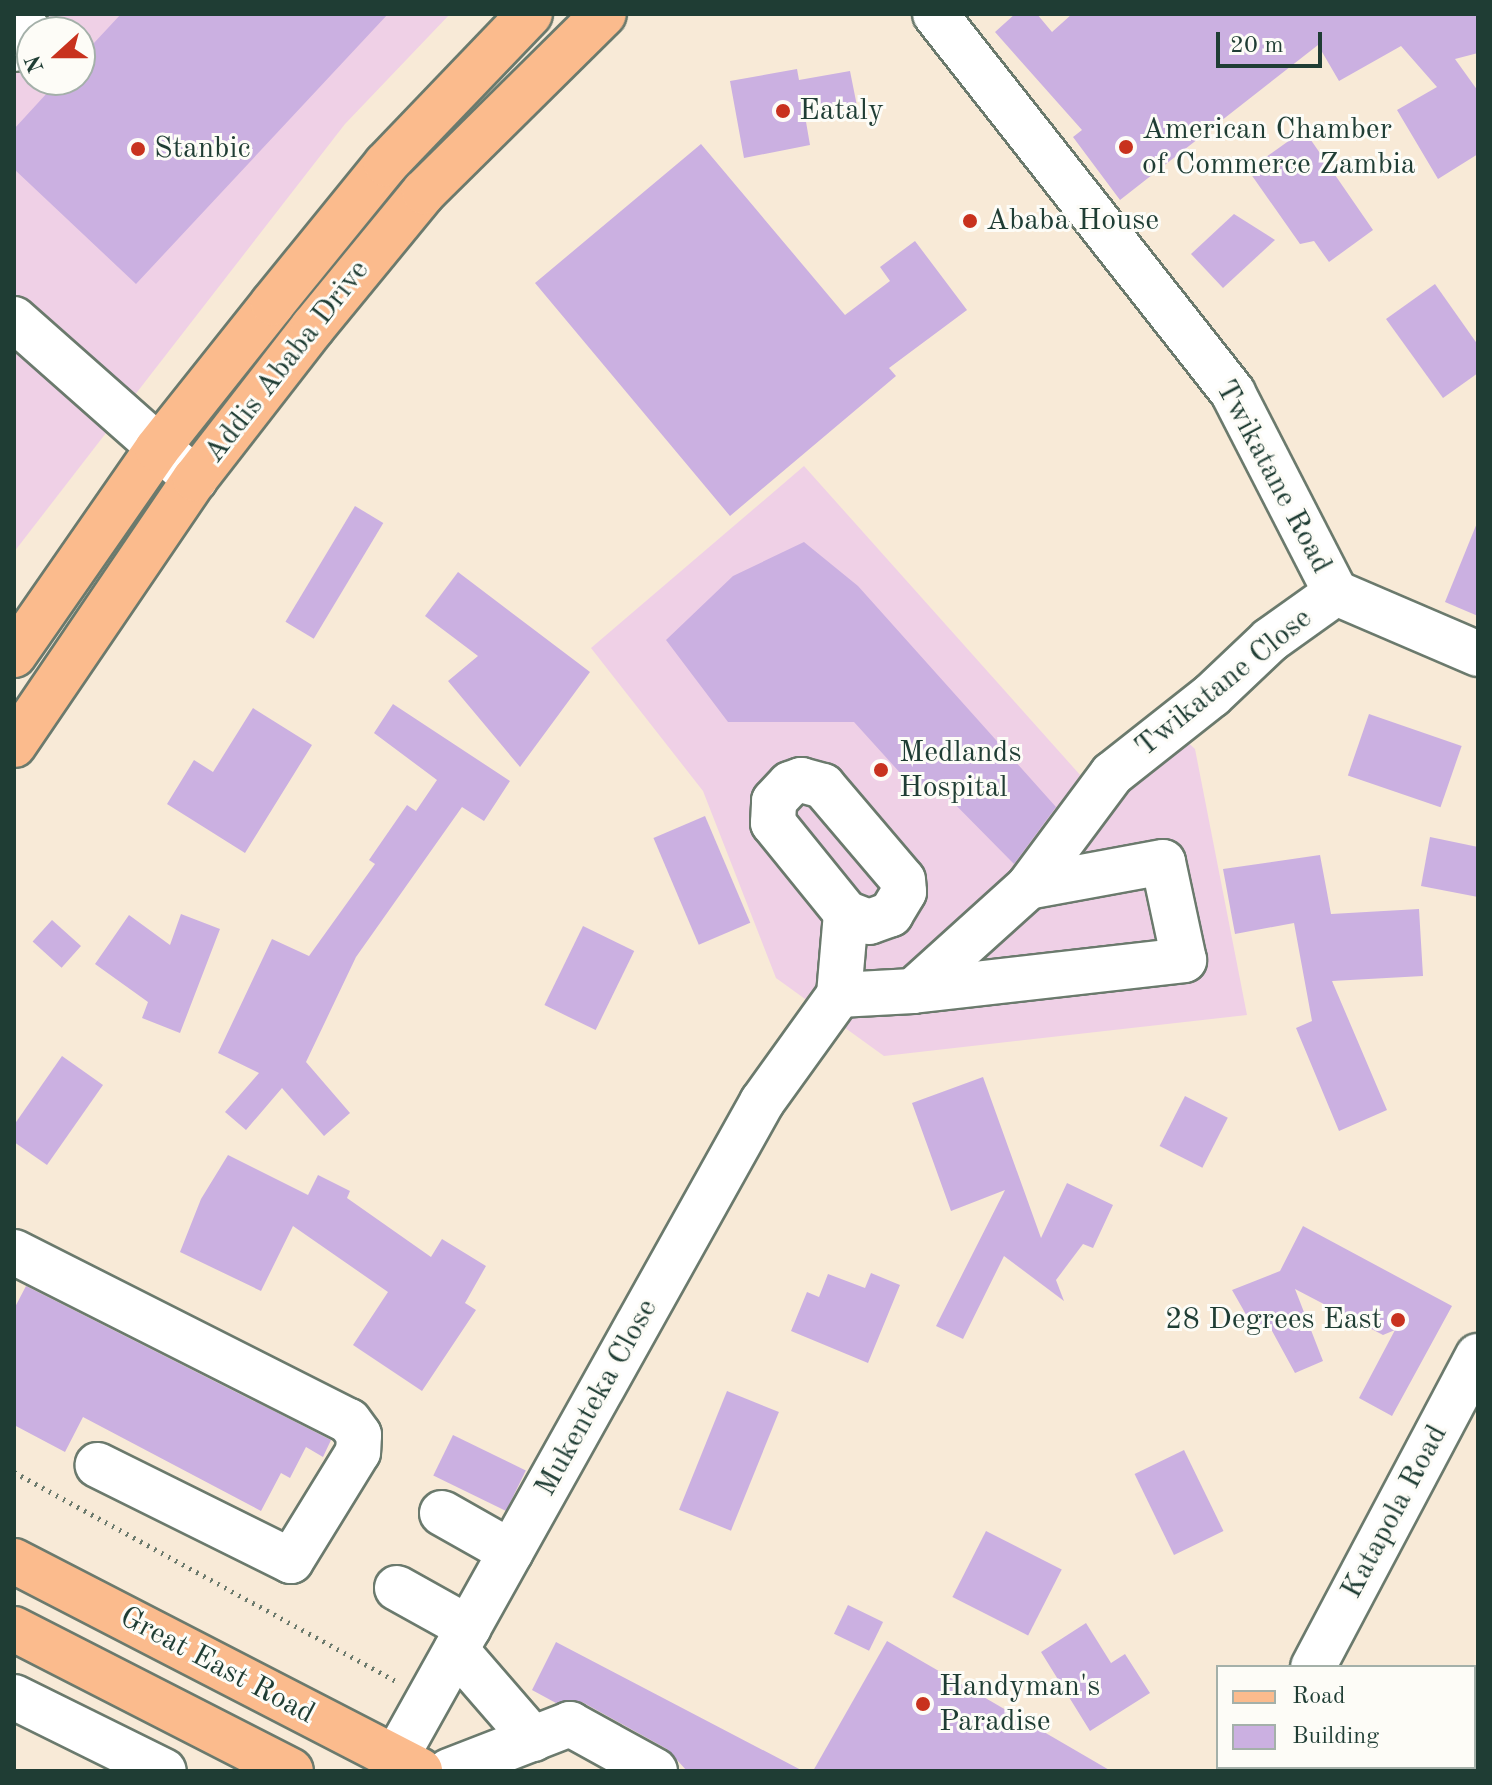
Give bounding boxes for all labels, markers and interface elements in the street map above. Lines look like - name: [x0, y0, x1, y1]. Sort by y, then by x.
- north arrow: [16, 16, 96, 96]
- scale bar: [1220, 16, 1326, 66]
- text: 20 m: [1230, 34, 1284, 58]
- text: N: [22, 52, 49, 76]
- place label: Eataly: [799, 93, 884, 129]
- marker: Eataly: [774, 102, 792, 120]
- place label: American Chamber of Commerce Zambia: [1142, 112, 1416, 182]
- place label: Stanbic: [154, 131, 251, 167]
- marker: American Chamber of Commerce Zambia: [1117, 138, 1135, 156]
- marker: Stanbic: [129, 140, 147, 158]
- place label: Ababa House: [986, 203, 1159, 239]
- marker: Ababa House: [961, 212, 979, 230]
- street label: Addis Ababa Drive: [197, 253, 377, 471]
- street label: Twikatane Road: [1207, 374, 1339, 580]
- street label: Twikatane Close: [1128, 601, 1320, 765]
- place label: Medlands Hospital: [899, 735, 1021, 806]
- marker: Medlands Hospital: [870, 759, 892, 781]
- street label: Mukenteka Close: [528, 1293, 666, 1503]
- place label: 28 Degrees East: [1165, 1302, 1382, 1338]
- marker: 28 Degrees East: [1389, 1311, 1407, 1329]
- street label: Katapola Road: [1334, 1419, 1456, 1605]
- street label: Great East Road: [113, 1599, 321, 1733]
- legend: [1216, 1665, 1476, 1769]
- place label: Handyman's Paradise: [939, 1669, 1100, 1740]
- text: Road: [1292, 1685, 1345, 1709]
- marker: Handyman's Paradise: [914, 1695, 932, 1713]
- text: Building: [1292, 1725, 1379, 1749]

